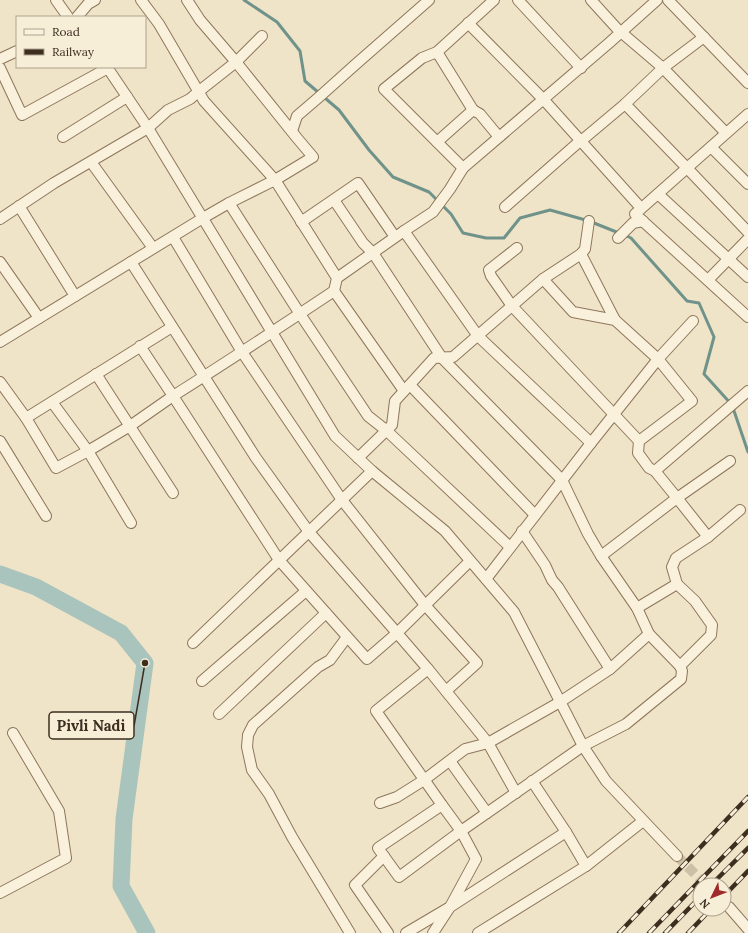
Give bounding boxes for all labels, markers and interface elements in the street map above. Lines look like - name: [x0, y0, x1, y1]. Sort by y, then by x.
- legend: [16, 16, 146, 68]
- text: Road: [52, 24, 80, 39]
- text: Railway: [52, 44, 95, 59]
- callout: Pivli Nadi: [49, 712, 134, 739]
- text: Pivli Nadi: [57, 716, 125, 735]
- north arrow: [692, 877, 732, 917]
- text: N: [696, 896, 713, 912]

